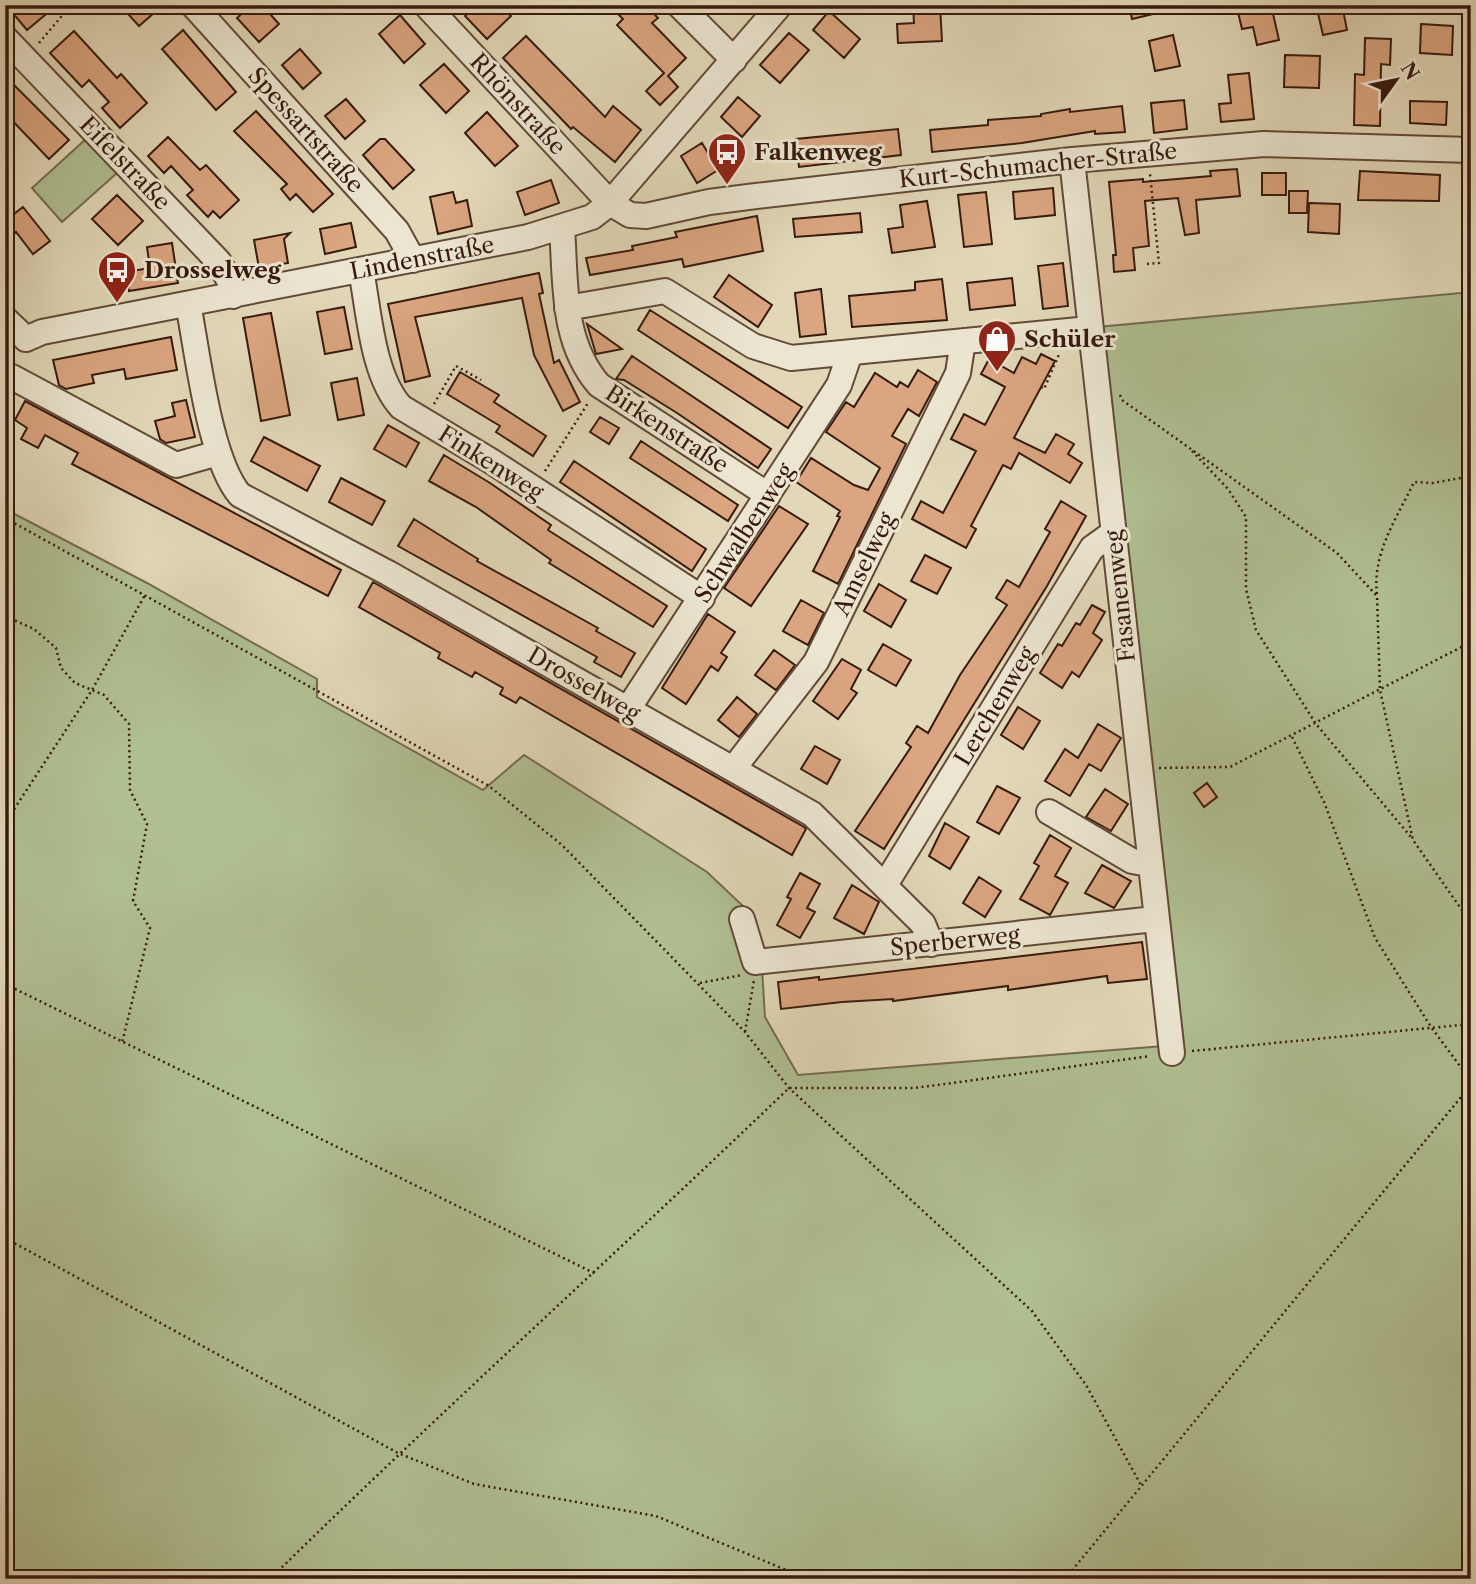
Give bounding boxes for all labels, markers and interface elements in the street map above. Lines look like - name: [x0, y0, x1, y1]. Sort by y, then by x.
- north arrow: [1360, 46, 1430, 116]
- street label: Rhönstraße: [464, 48, 572, 160]
- text: N: [1396, 58, 1424, 84]
- street label: Spessartstraße: [242, 61, 370, 199]
- street label: Eifelstraße: [74, 110, 176, 216]
- bus stop icon: Falkenweg: [706, 131, 748, 186]
- street label: Kurt-Schumacher-Straße: [898, 136, 1178, 194]
- place label: Falkenweg: [754, 138, 883, 166]
- street label: Lindenstraße: [348, 230, 496, 286]
- bus stop icon: Drosselweg: [96, 249, 138, 304]
- place label: Drosselweg: [144, 256, 282, 284]
- shop icon: Schüler: [976, 318, 1018, 373]
- place label: Schüler: [1024, 325, 1116, 353]
- street label: Birkenstraße: [600, 379, 734, 479]
- street label: Finkenweg: [433, 420, 550, 507]
- street label: Schwalbenweg: [688, 457, 800, 608]
- street label: Amselweg: [827, 507, 901, 621]
- street label: Fasanenweg: [1099, 528, 1141, 664]
- street label: Drosselweg: [523, 641, 646, 728]
- street label: Lerchenweg: [949, 641, 1042, 771]
- street label: Sperberweg: [889, 920, 1022, 962]

